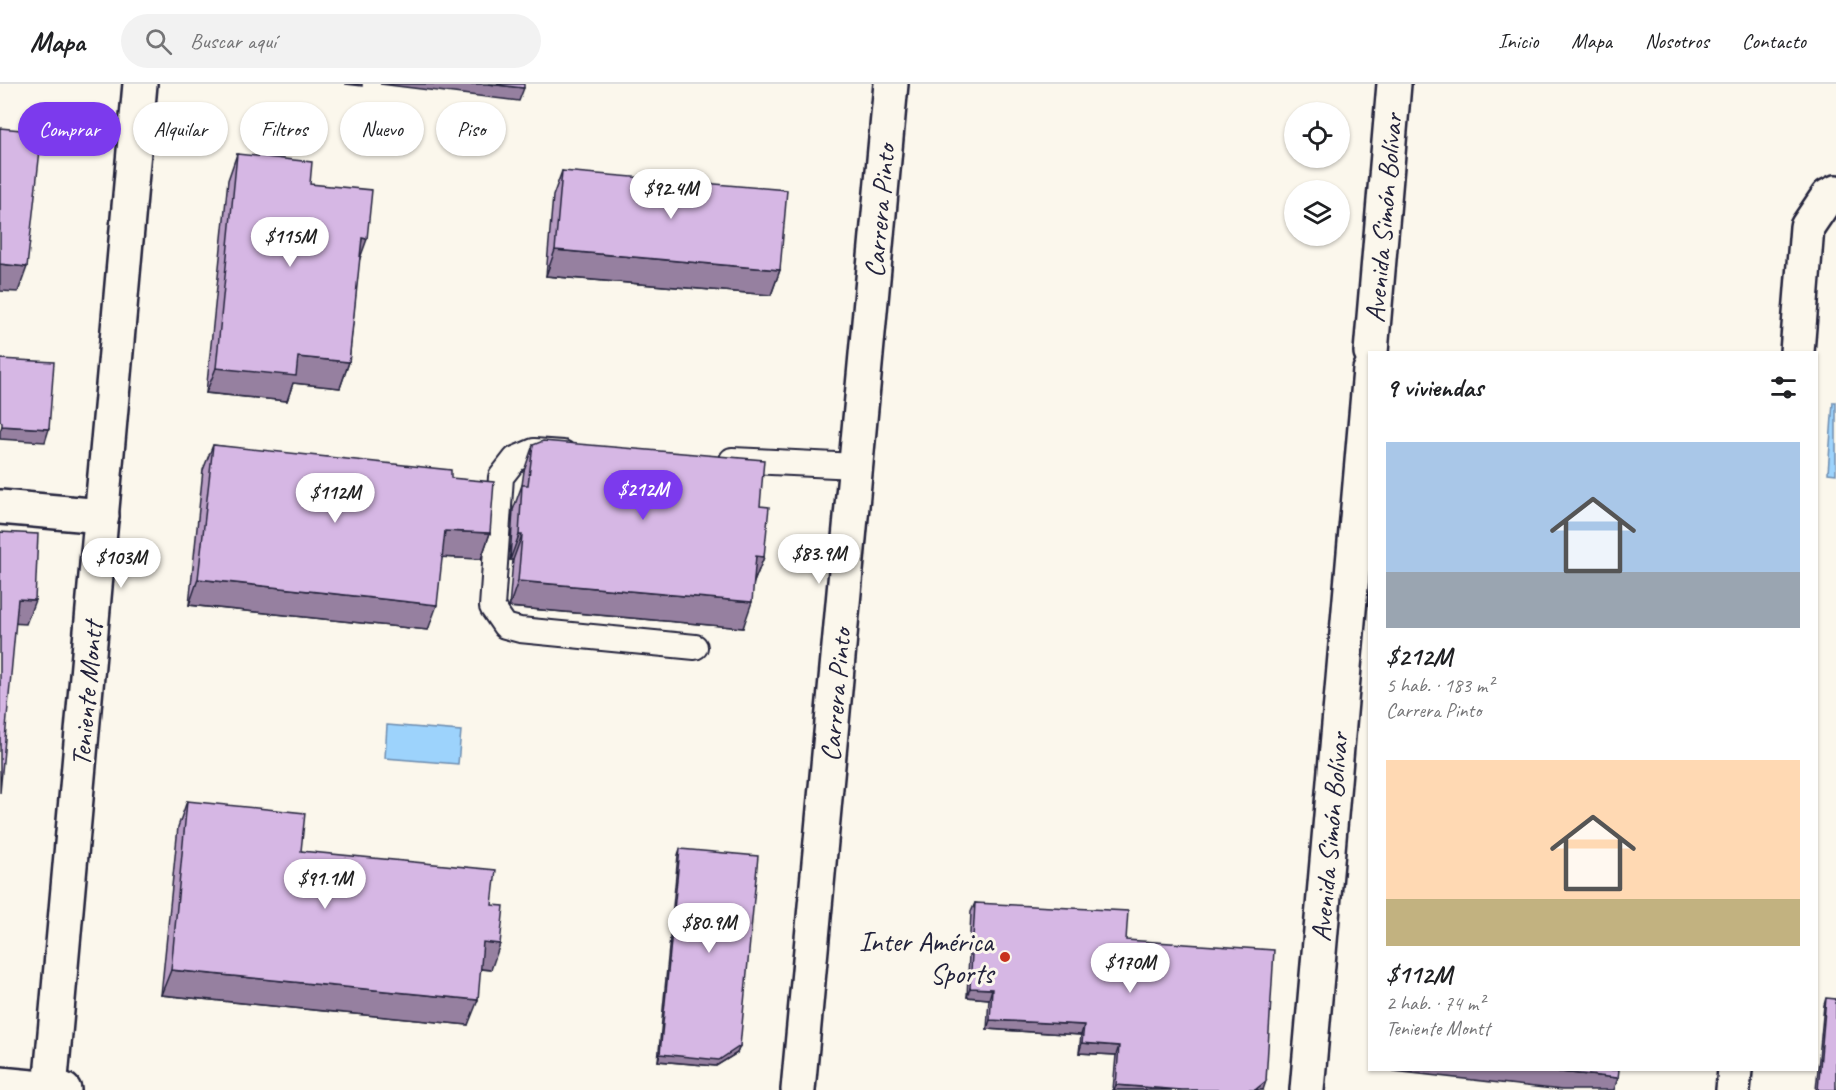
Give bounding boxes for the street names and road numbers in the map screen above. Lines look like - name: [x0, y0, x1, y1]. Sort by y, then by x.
- street label: Avenida Simón Bolívar: [1357, 110, 1410, 324]
- street label: Carrera Pinto: [856, 140, 903, 279]
- street label: Teniente Montt: [63, 616, 111, 768]
- street label: Carrera Pinto: [812, 624, 859, 763]
- street label: Avenida Simón Bolívar: [1303, 729, 1356, 943]

